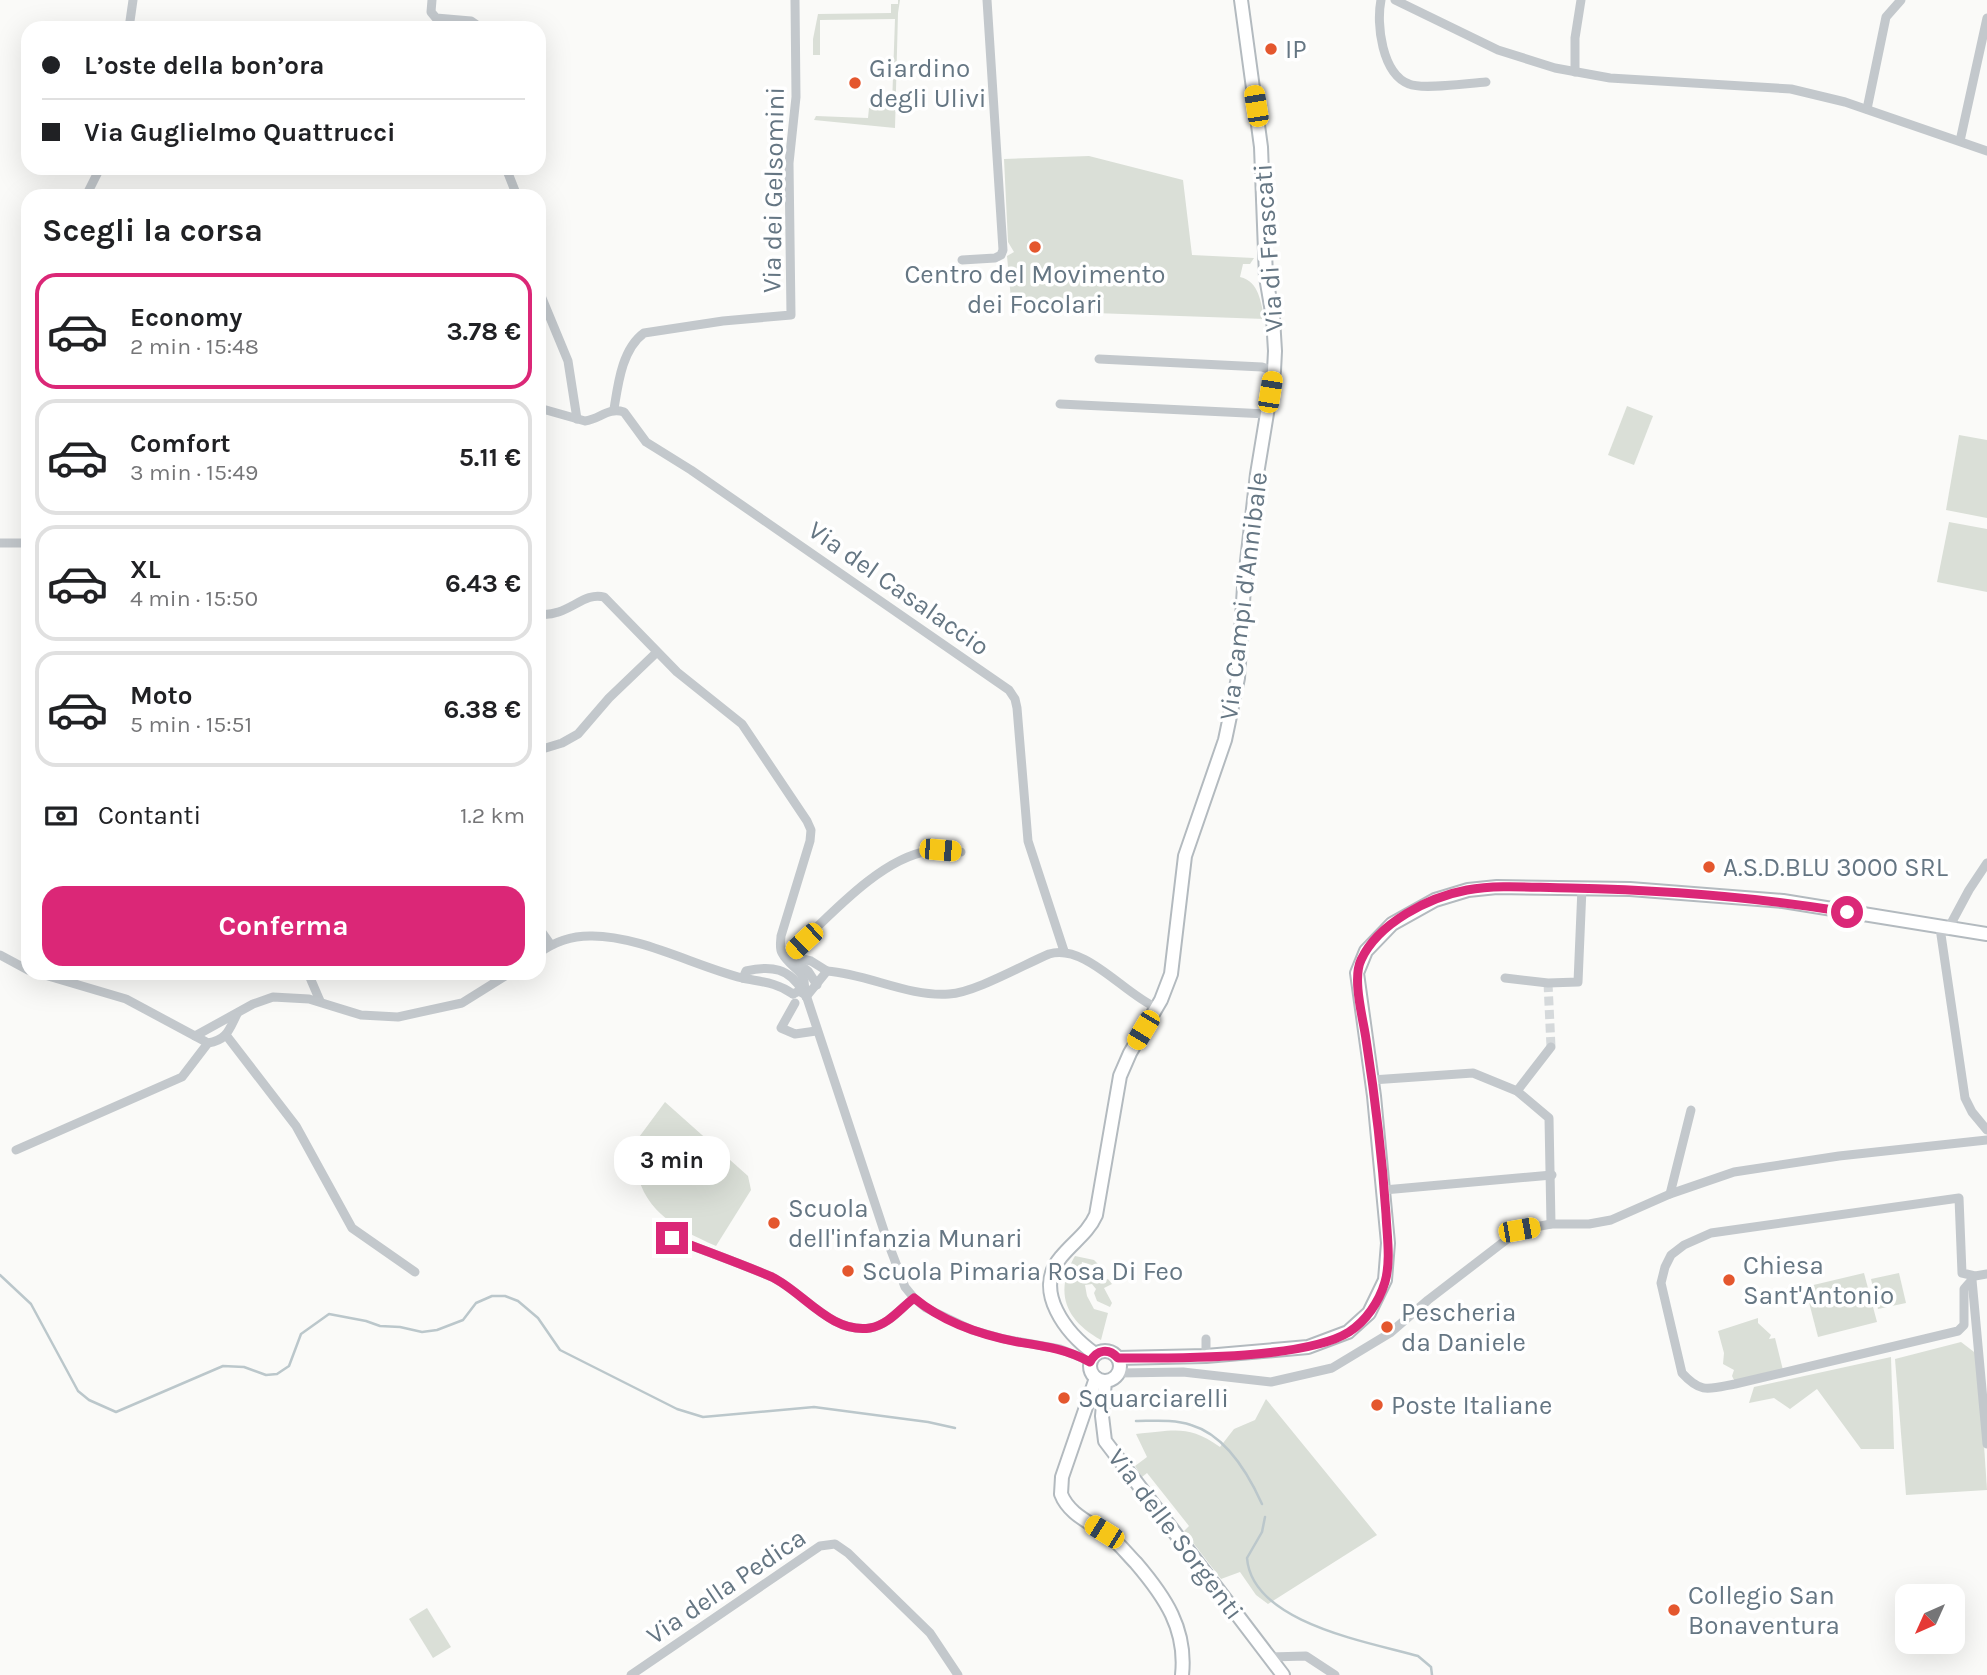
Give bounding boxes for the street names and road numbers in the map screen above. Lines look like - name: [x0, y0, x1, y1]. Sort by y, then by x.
- street label: Via dei Gelsomini: [756, 87, 791, 293]
- street label: Via di Frascati: [1247, 163, 1290, 333]
- street label: Via Campi d'Annibale: [1213, 470, 1274, 722]
- street label: Via del Casalaccio: [802, 514, 995, 662]
- street label: Via delle Sorgenti: [1101, 1443, 1250, 1626]
- street label: Via della Pedica: [641, 1522, 812, 1651]

